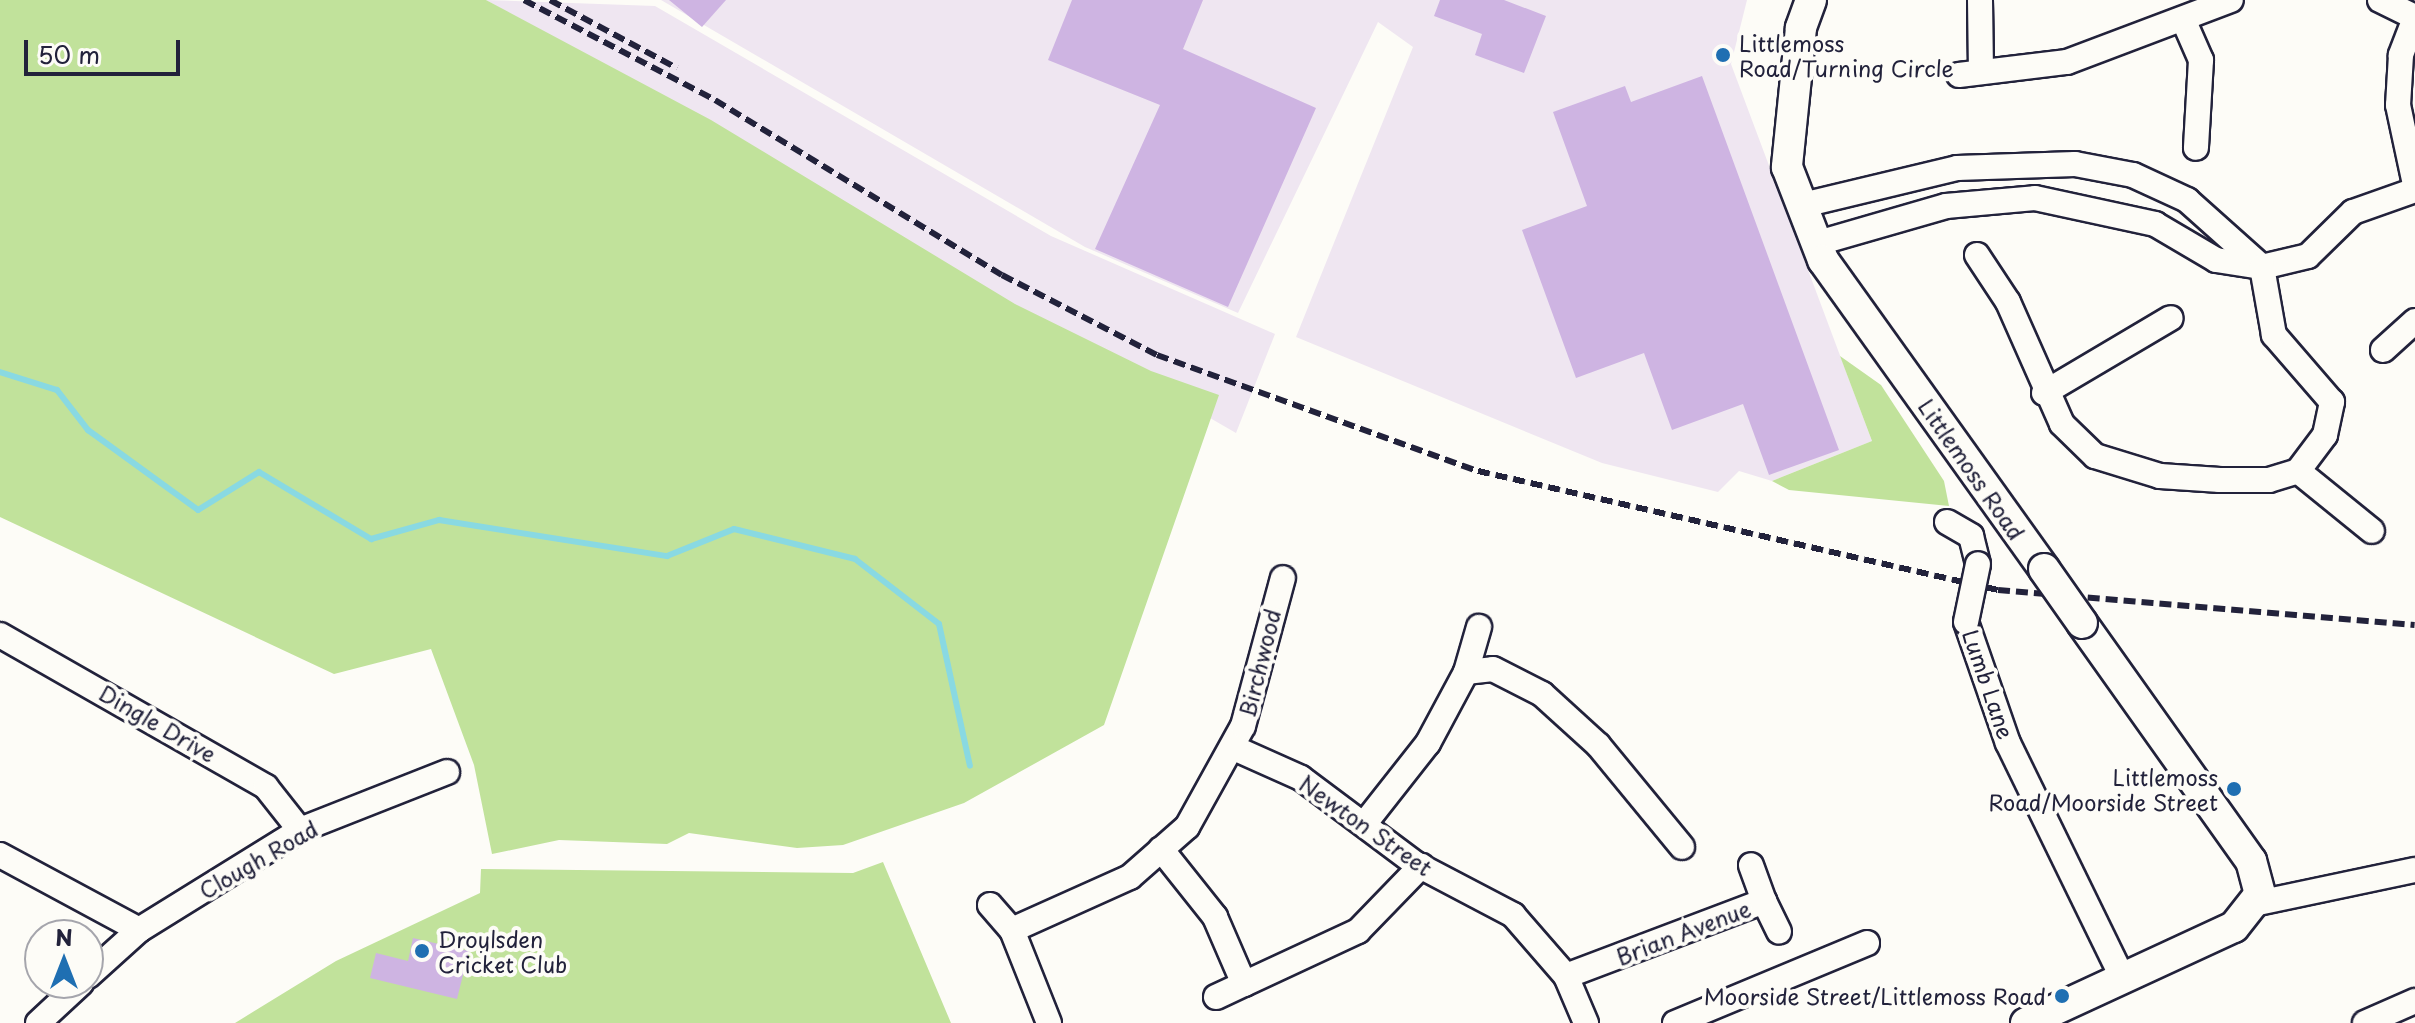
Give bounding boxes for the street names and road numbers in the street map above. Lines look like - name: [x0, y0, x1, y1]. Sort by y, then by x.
- street label: Littlemoss Road: [1914, 394, 2030, 544]
- street label: Birchwood: [1233, 606, 1285, 720]
- street label: Lumb Lane: [1958, 625, 2020, 743]
- street label: Dingle Drive: [94, 679, 222, 767]
- street label: Newton Street: [1295, 770, 1437, 880]
- street label: Clough Road: [194, 814, 322, 904]
- street label: Brian Avenue: [1612, 894, 1754, 970]

